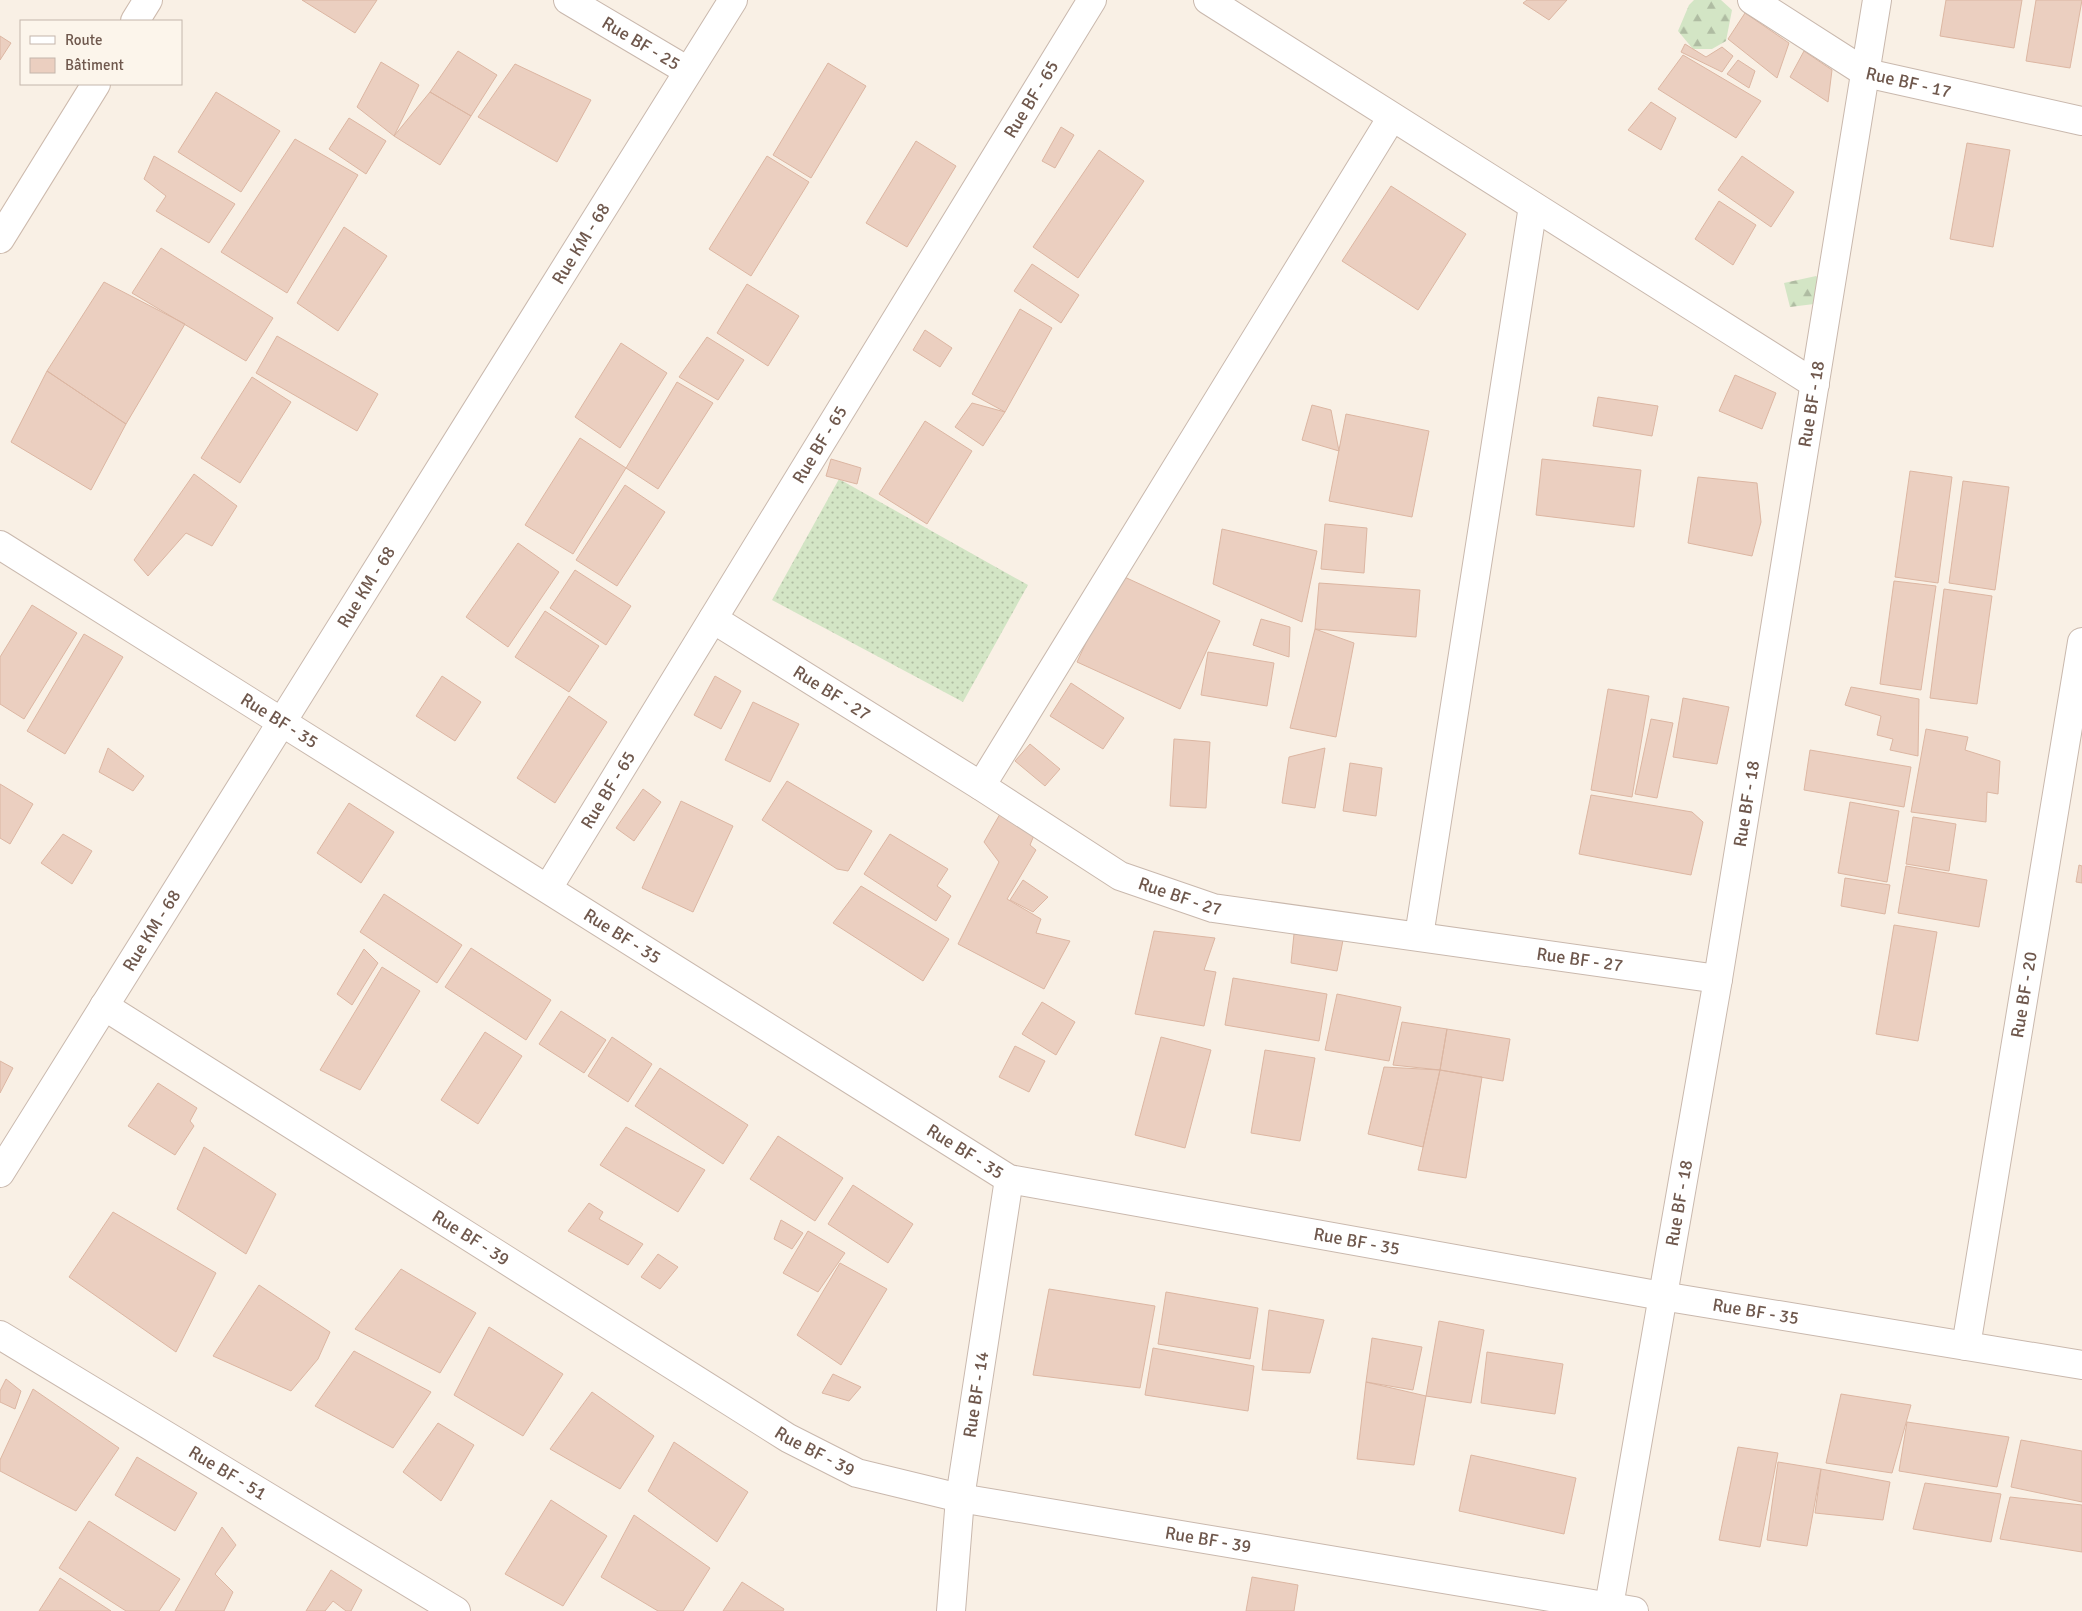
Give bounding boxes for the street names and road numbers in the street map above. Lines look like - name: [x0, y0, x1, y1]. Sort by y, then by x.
- street label: Rue BF - 25: [598, 12, 684, 75]
- street label: Rue BF - 65: [999, 56, 1063, 142]
- street label: Rue BF - 17: [1864, 62, 1954, 103]
- street label: Rue KM - 68: [547, 199, 615, 288]
- street label: Rue BF - 18: [1794, 359, 1829, 449]
- street label: Rue BF - 65: [787, 402, 852, 488]
- street label: Rue KM - 68: [332, 542, 400, 632]
- street label: Rue BF - 27: [789, 661, 875, 725]
- street label: Rue BF - 35: [237, 688, 322, 753]
- street label: Rue BF - 65: [576, 747, 640, 833]
- street label: Rue BF - 18: [1729, 759, 1764, 849]
- street label: Rue BF - 27: [1135, 872, 1223, 920]
- street label: Rue KM - 68: [118, 886, 185, 975]
- street label: Rue BF - 35: [580, 904, 665, 969]
- street label: Rue BF - 27: [1535, 943, 1624, 977]
- street label: Rue BF - 20: [2006, 950, 2042, 1040]
- street label: Rue BF - 35: [922, 1119, 1008, 1184]
- street label: Rue BF - 18: [1661, 1158, 1697, 1248]
- street label: Rue BF - 39: [428, 1205, 514, 1270]
- street label: Rue BF - 35: [1312, 1223, 1402, 1260]
- street label: Rue BF - 35: [1711, 1293, 1801, 1329]
- street label: Rue BF - 14: [958, 1350, 993, 1439]
- street label: Rue BF - 39: [771, 1421, 859, 1481]
- street label: Rue BF - 51: [185, 1441, 271, 1505]
- street label: Rue BF - 39: [1163, 1522, 1253, 1558]

